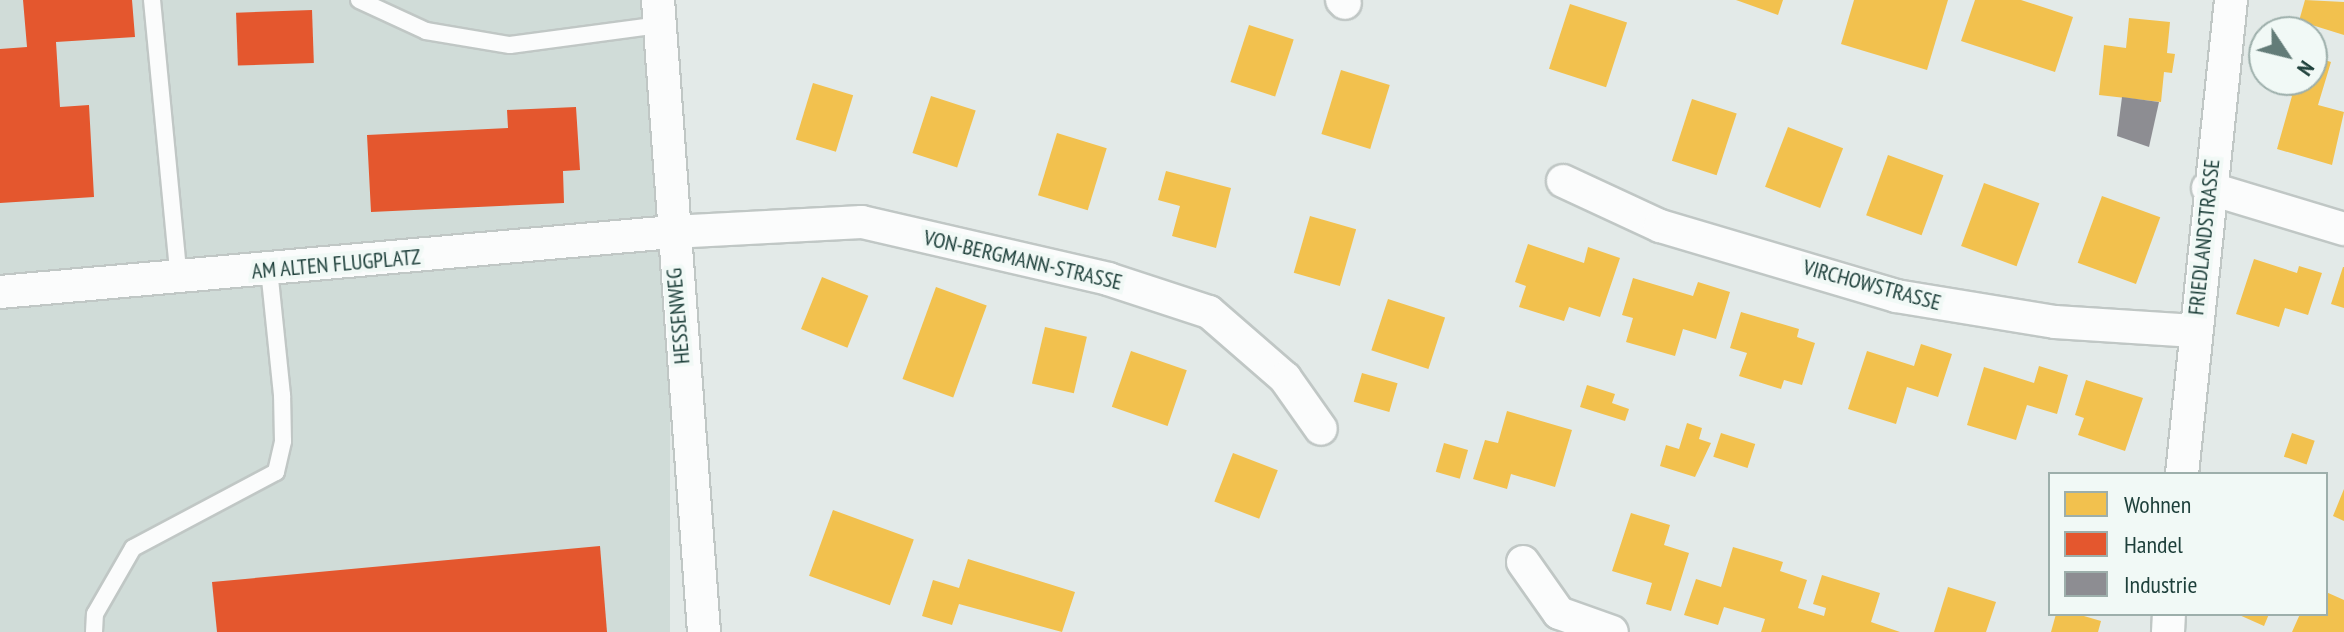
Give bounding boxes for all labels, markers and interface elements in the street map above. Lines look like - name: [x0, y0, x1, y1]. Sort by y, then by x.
- north arrow: [2248, 16, 2328, 96]
- text: N: [2291, 56, 2321, 82]
- street label: FRIEDLANDSTRASSE: [2183, 158, 2225, 316]
- street label: VON-BERGMANN-STRASSE: [921, 224, 1125, 296]
- street label: AM ALTEN FLUGPLATZ: [250, 243, 422, 285]
- street label: VIRCHOWSTRASSE: [1800, 254, 1944, 316]
- street label: HESSENWEG: [661, 267, 695, 365]
- legend: [2048, 472, 2328, 616]
- text: Wohnen: [2124, 489, 2191, 520]
- text: Handel: [2124, 529, 2183, 560]
- text: Industrie: [2124, 569, 2197, 600]

